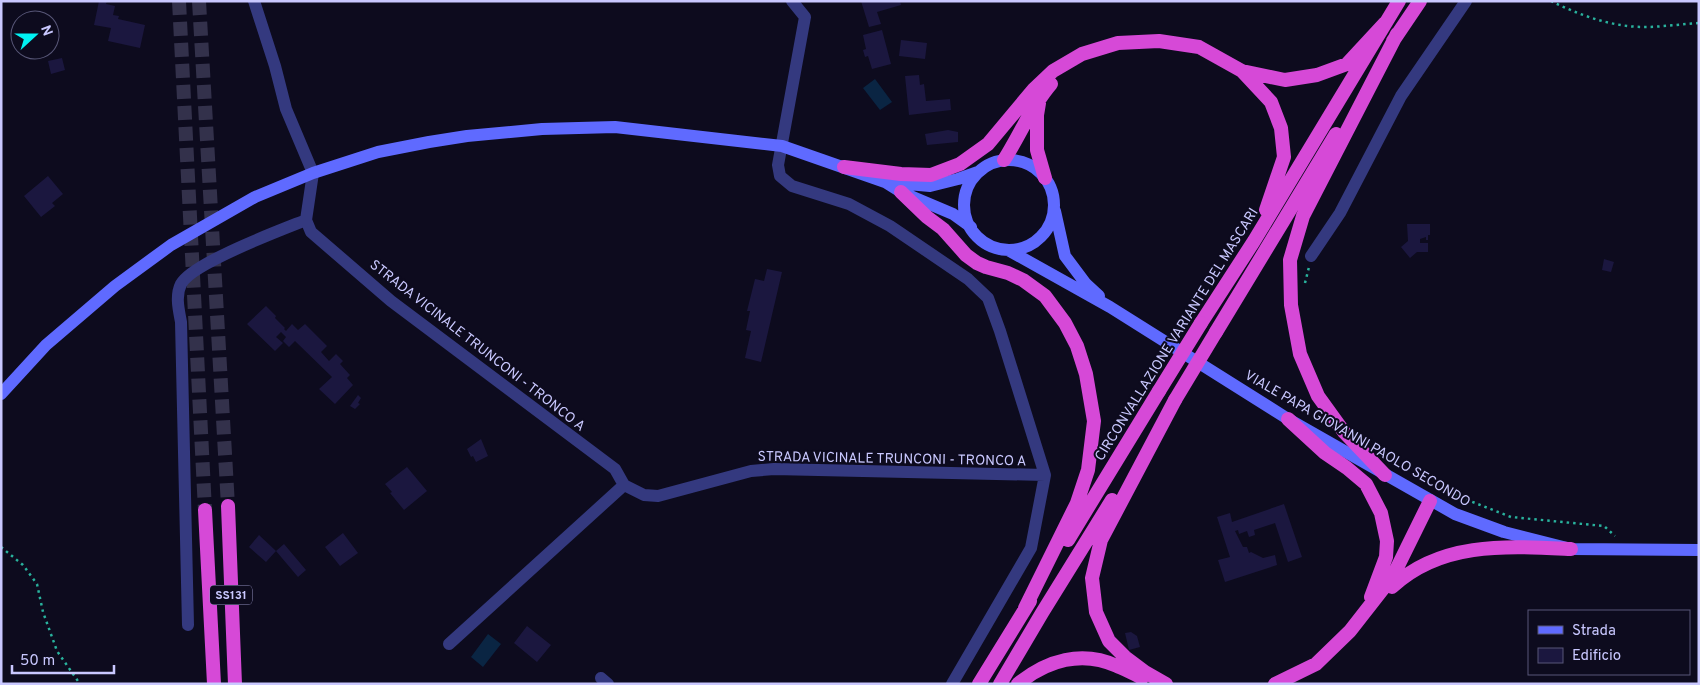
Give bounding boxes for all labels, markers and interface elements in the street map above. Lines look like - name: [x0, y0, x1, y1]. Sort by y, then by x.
- north arrow: [10, 10, 60, 60]
- text: N: [36, 23, 55, 39]
- street label: CIRCONVALLAZIONE VARIANTE DEL MASCARI: [1092, 205, 1263, 464]
- street label: STRADA VICINALE TRUNCONI - TRONCO A: [366, 257, 588, 436]
- street label: VIALE PAPA GIOVANNI PAOLO SECONDO: [1241, 367, 1473, 511]
- street label: STRADA VICINALE TRUNCONI - TRONCO A: [757, 449, 1026, 470]
- road number: SS131: [210, 586, 252, 604]
- legend: [1528, 610, 1690, 675]
- text: Strada: [1572, 622, 1616, 641]
- scale bar: [12, 642, 115, 674]
- text: Edificio: [1572, 647, 1621, 666]
- text: 50 m: [20, 652, 55, 671]

